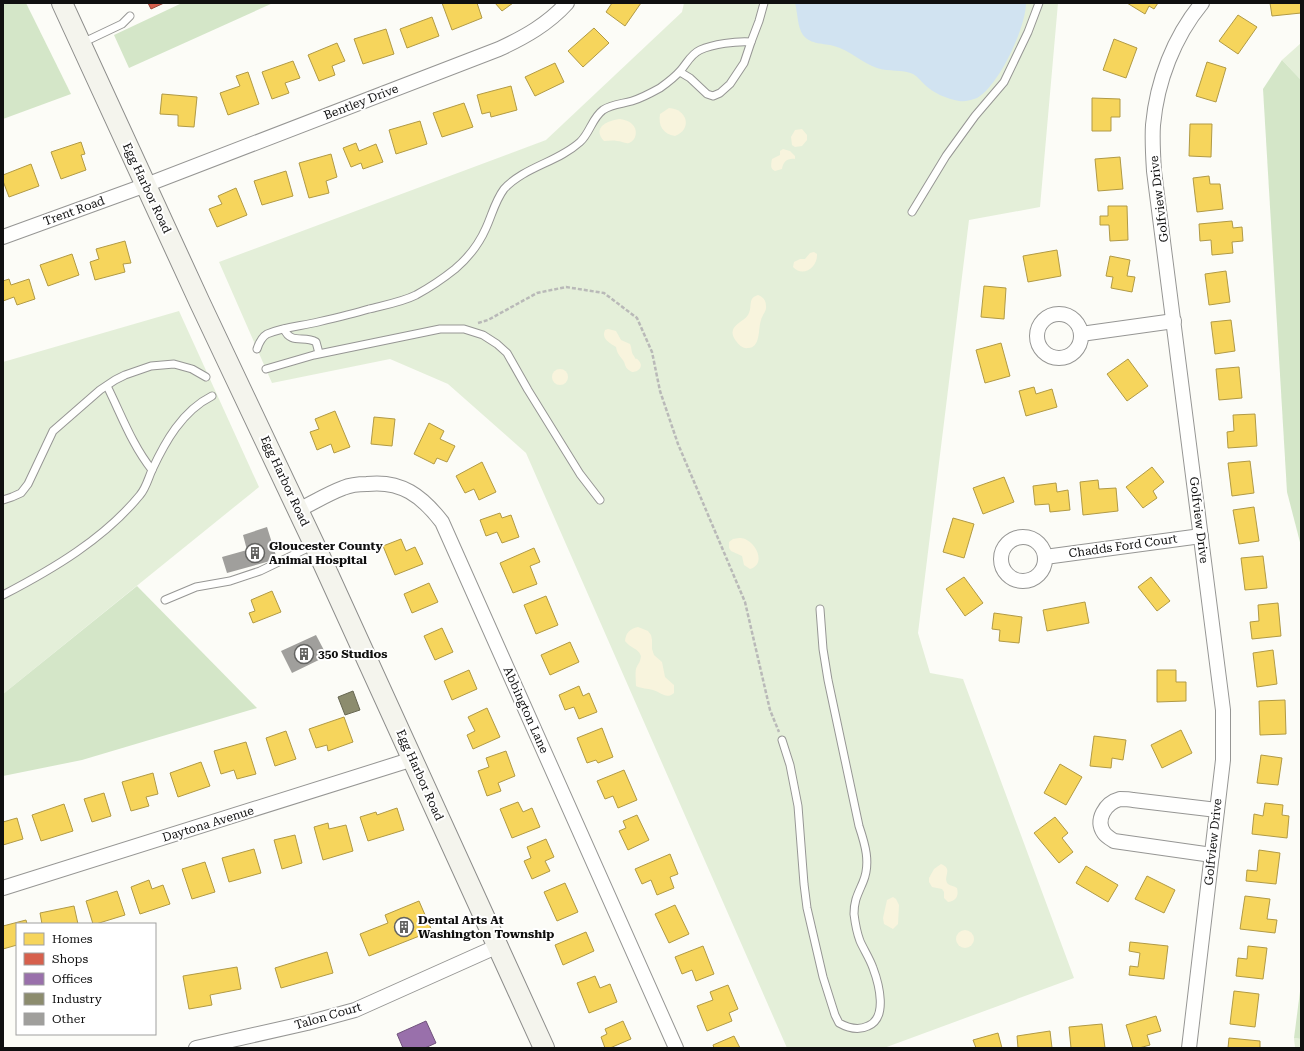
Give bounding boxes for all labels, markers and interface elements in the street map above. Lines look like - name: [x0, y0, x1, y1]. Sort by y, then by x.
- street label: Bentley Drive: [322, 81, 401, 123]
- street label: Egg Harbor Road: [120, 140, 174, 236]
- street label: Golfview Drive: [1147, 154, 1171, 243]
- street label: Trent Road: [42, 193, 107, 229]
- street label: Egg Harbor Road: [258, 433, 312, 529]
- street label: Golfview Drive: [1187, 476, 1211, 565]
- street label: Chadds Ford Court: [1068, 531, 1179, 561]
- place label: Gloucester County Animal Hospital: [269, 539, 384, 567]
- building icon: Gloucester County Animal Hospital: [244, 542, 266, 564]
- building icon: 350 Studios: [293, 643, 315, 665]
- place label: 350 Studios: [318, 647, 388, 661]
- street label: Abbington Lane: [501, 664, 552, 756]
- street label: Egg Harbor Road: [394, 727, 447, 823]
- street label: Golfview Drive: [1201, 798, 1225, 886]
- street label: Daytona Avenue: [161, 803, 256, 845]
- place label: Dental Arts At Washington Township: [418, 913, 554, 941]
- building icon: Dental Arts At Washington Township: [393, 916, 415, 938]
- legend: [16, 923, 156, 1035]
- text: Homes: [52, 932, 93, 946]
- text: Shops: [52, 952, 88, 966]
- text: Offices: [52, 972, 93, 986]
- text: Industry: [52, 992, 103, 1006]
- street label: Talon Court: [293, 1000, 363, 1032]
- text: Other: [52, 1012, 85, 1026]

